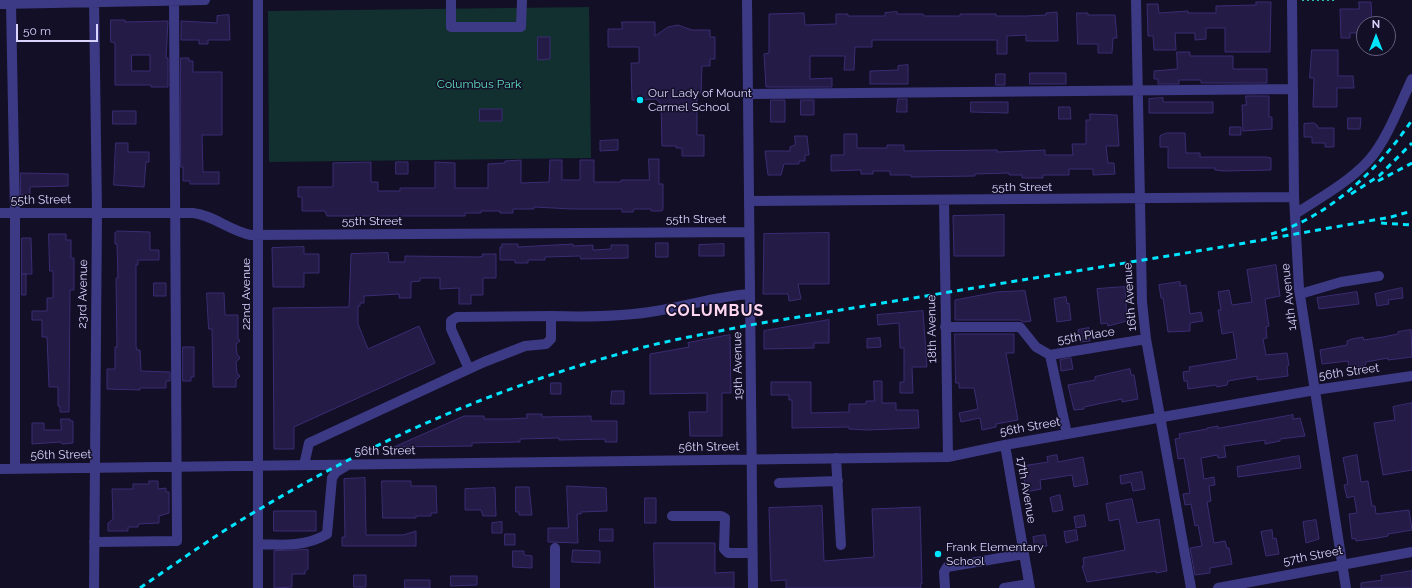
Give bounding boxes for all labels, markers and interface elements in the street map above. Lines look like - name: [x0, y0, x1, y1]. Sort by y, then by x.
- scale bar: [18, 16, 100, 42]
- north arrow: [1356, 16, 1396, 56]
- text: N: [1372, 18, 1380, 31]
- text: 50 m: [23, 24, 51, 38]
- park label: Columbus Park: [437, 77, 521, 91]
- place label: Our Lady of Mount Carmel School: [648, 86, 752, 114]
- marker: Our Lady of Mount Carmel School: [635, 95, 645, 105]
- street label: 55th Street: [992, 180, 1052, 194]
- street label: 55th Street: [11, 192, 71, 208]
- street label: 55th Street: [666, 212, 726, 226]
- street label: 55th Street: [342, 214, 402, 228]
- street label: 22nd Avenue: [239, 258, 253, 330]
- street label: 23rd Avenue: [75, 259, 91, 329]
- street label: 16th Avenue: [1120, 262, 1140, 332]
- street label: 14th Avenue: [1278, 262, 1300, 332]
- street label: 18th Avenue: [924, 295, 940, 363]
- district label: COLUMBUS: [666, 301, 764, 321]
- street label: 55th Place: [1056, 324, 1116, 348]
- street label: 19th Avenue: [730, 332, 746, 400]
- street label: 56th Street: [1318, 361, 1380, 383]
- street label: 56th Street: [999, 415, 1061, 439]
- street label: 56th Street: [678, 439, 740, 455]
- street label: 56th Street: [354, 443, 416, 459]
- street label: 56th Street: [30, 447, 92, 463]
- street label: 17th Avenue: [1013, 455, 1039, 525]
- place label: Frank Elementary School: [946, 540, 1044, 568]
- street label: 57th Street: [1282, 543, 1344, 569]
- marker: Frank Elementary School: [933, 549, 943, 559]

